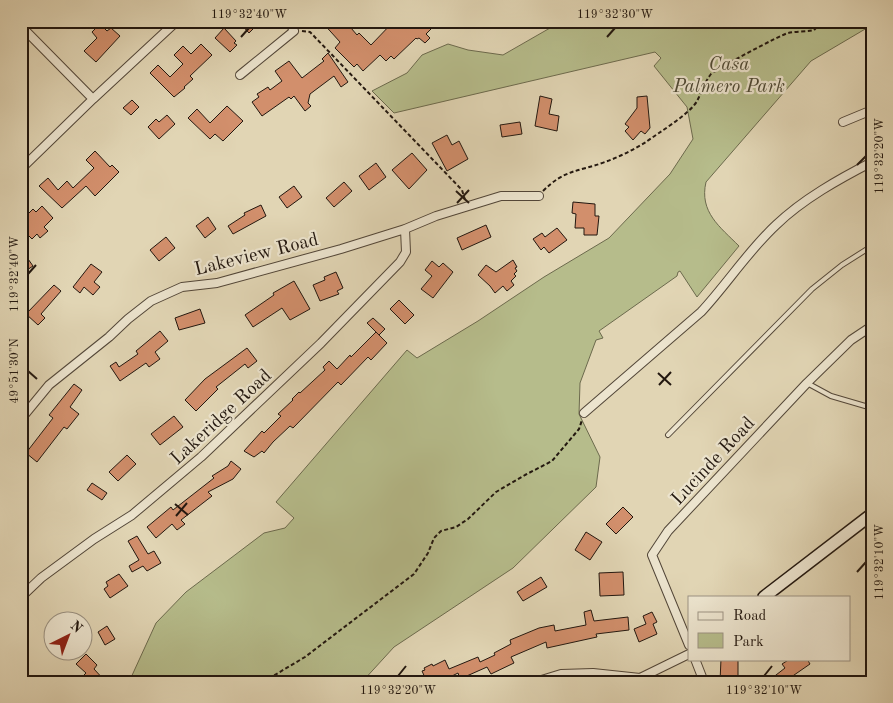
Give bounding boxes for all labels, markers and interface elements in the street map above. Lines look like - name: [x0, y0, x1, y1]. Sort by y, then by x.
- text: 119°32'40"W: [211, 9, 287, 21]
- text: 119°32'30"W: [577, 9, 653, 21]
- park label: Casa Palmero Park: [672, 56, 785, 97]
- text: 119°32'20"W: [874, 118, 886, 194]
- street label: Lakeview Road: [193, 231, 321, 280]
- text: 119°32'40"W: [9, 236, 21, 312]
- text: 49°51'30"N: [8, 338, 21, 404]
- street label: Lakeridge Road: [168, 366, 276, 469]
- street label: Lucinde Road: [668, 414, 759, 509]
- text: 119°32'10"W: [874, 524, 886, 600]
- legend: [688, 596, 850, 660]
- text: Road: [733, 609, 767, 624]
- north arrow: [42, 610, 92, 660]
- text: N: [67, 618, 85, 636]
- text: Park: [733, 635, 764, 650]
- text: 119°32'20"W: [360, 685, 436, 697]
- text: 119°32'10"W: [726, 685, 802, 697]

